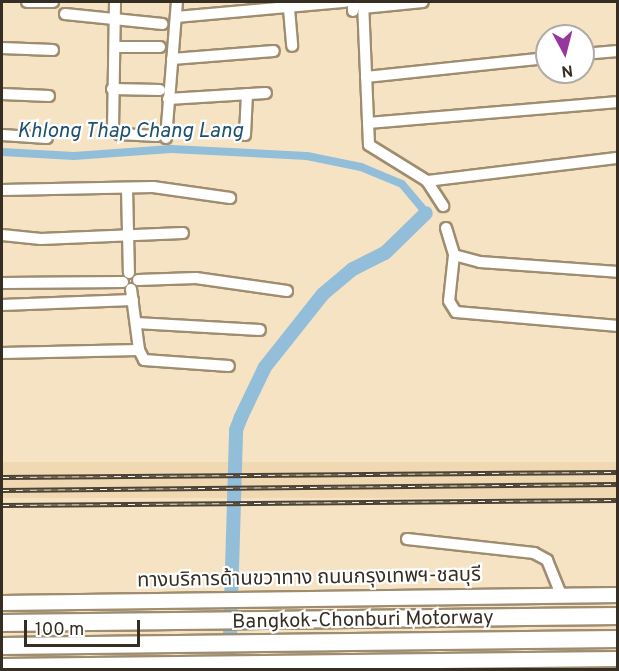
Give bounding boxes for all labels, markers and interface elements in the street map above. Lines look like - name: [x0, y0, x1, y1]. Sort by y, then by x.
- north arrow: [535, 24, 595, 84]
- text: N: [560, 59, 574, 81]
- water label: Khlong Thap Chang Lang: [16, 119, 244, 145]
- street label: ทางบริการด้านขวาทาง ถนนกรุงเทพฯ-ชลบุรี: [137, 564, 481, 594]
- street label: Bangkok-Chonburi Motorway: [232, 607, 494, 635]
- scale bar: [27, 608, 142, 646]
- text: 100 m: [35, 619, 84, 642]

